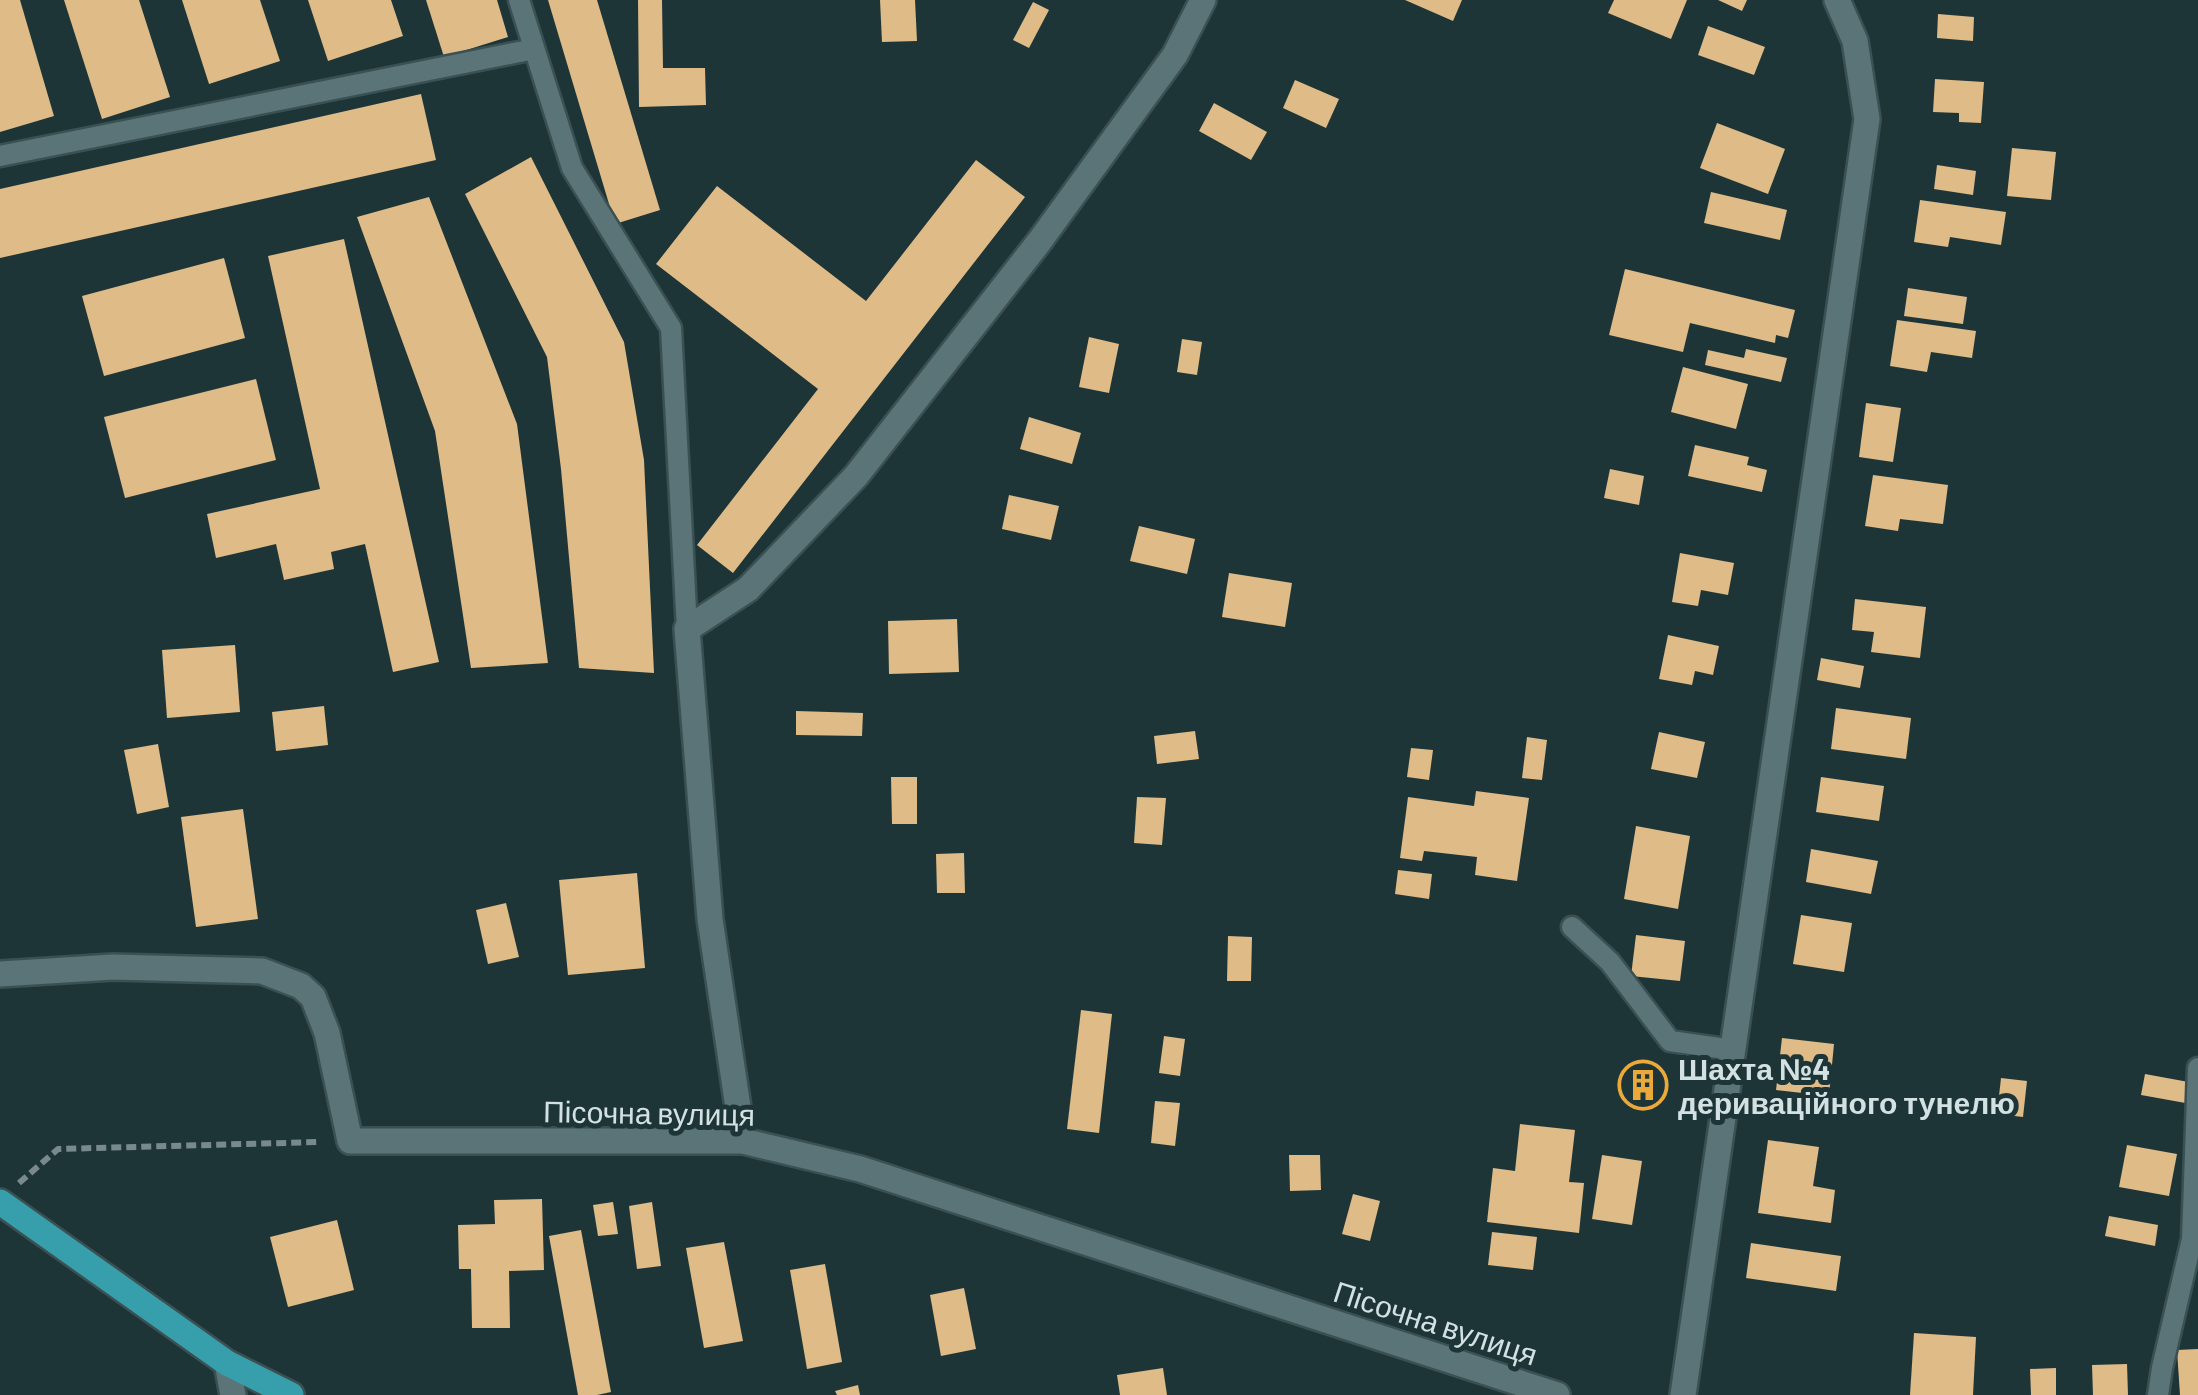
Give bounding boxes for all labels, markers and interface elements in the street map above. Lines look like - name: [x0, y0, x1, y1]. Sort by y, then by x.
- place label: Шахта №4 дериваційного тунелю: [1678, 1050, 2015, 1120]
- building icon: Шахта №4 дериваційного тунелю: [1617, 1059, 1669, 1111]
- street label: Пісочна вулиця: [543, 1092, 755, 1132]
- street label: Пісочна вулиця: [1330, 1272, 1542, 1372]

